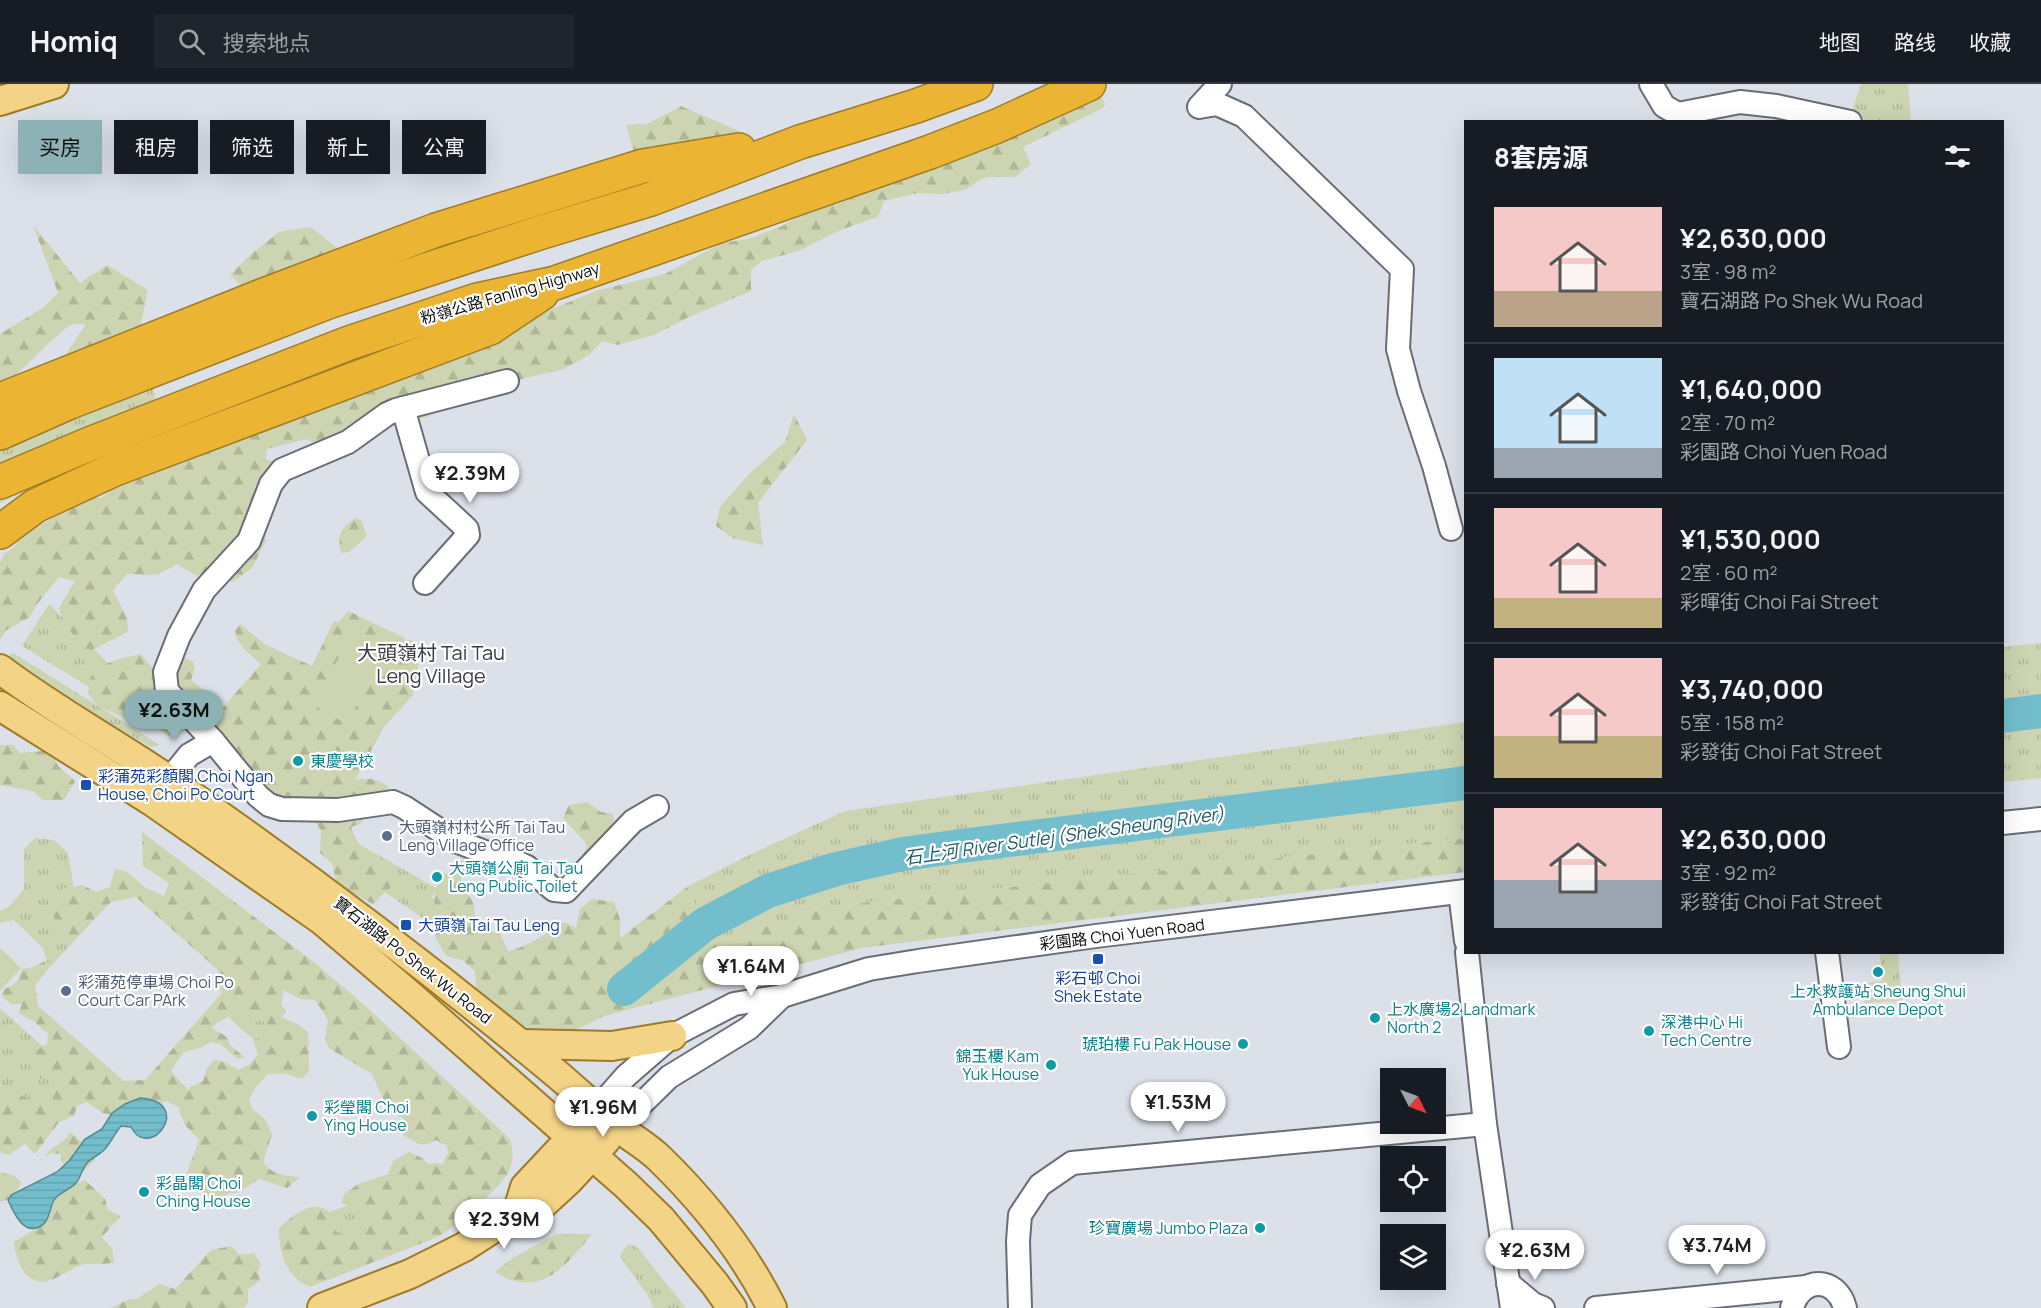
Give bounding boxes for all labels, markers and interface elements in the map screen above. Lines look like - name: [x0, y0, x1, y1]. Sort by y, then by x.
- search box: [154, 14, 574, 68]
- text: Homiq: [30, 22, 118, 60]
- icon: search: [175, 25, 208, 58]
- text: 搜索地点: [223, 28, 311, 58]
- text: 地图: [1819, 28, 1861, 56]
- text: 路线: [1894, 28, 1936, 56]
- text: 收藏: [1969, 28, 2011, 56]
- chip: 买房: [18, 120, 102, 174]
- chip: 租房: [114, 120, 198, 174]
- chip: 筛选: [210, 120, 294, 174]
- chip: 新上: [306, 120, 390, 174]
- chip: 公寓: [402, 120, 486, 174]
- text: 8套房源: [1494, 139, 1588, 175]
- icon: filters: [1941, 140, 1974, 173]
- text: ¥2,630,000: [1680, 220, 1827, 256]
- icon: home: [1542, 231, 1614, 303]
- street label: 粉嶺公路 Fanling Highway: [418, 257, 603, 329]
- text: 3室 · 98 m²: [1680, 258, 1777, 285]
- text: 寶石湖路 Po Shek Wu Road: [1680, 287, 1923, 314]
- text: ¥1,640,000: [1680, 371, 1822, 407]
- icon: home: [1542, 382, 1614, 454]
- text: 2室 · 70 m²: [1680, 409, 1775, 436]
- text: 彩園路 Choi Yuen Road: [1680, 438, 1888, 465]
- pin: ¥2.39M: [421, 453, 519, 504]
- text: ¥2.39M: [434, 459, 506, 486]
- text: ¥1,530,000: [1680, 521, 1821, 557]
- icon: home: [1542, 532, 1614, 604]
- text: 2室 · 60 m²: [1680, 559, 1778, 586]
- text: 彩暉街 Choi Fai Street: [1680, 588, 1879, 615]
- district label: 大頭嶺村 Tai Tau Leng Village: [357, 639, 505, 689]
- text: ¥3,740,000: [1680, 671, 1824, 707]
- icon: home: [1542, 682, 1614, 754]
- pin: ¥2.63M: [125, 690, 223, 741]
- text: ¥2.63M: [138, 696, 210, 723]
- text: 5室 · 158 m²: [1680, 709, 1784, 736]
- text: 彩發街 Choi Fat Street: [1680, 738, 1882, 765]
- place label: 東慶學校: [310, 750, 374, 772]
- marker: 東慶學校: [291, 754, 305, 768]
- place label: 彩蒲苑彩顏閣 Choi Ngan House, Choi Po Court: [98, 765, 273, 805]
- marker: 彩蒲苑彩顏閣 Choi Ngan House, Choi Po Court: [79, 778, 93, 792]
- water label: 石上河 River Sutlej (Shek Sheung River): [903, 801, 1226, 869]
- place label: 大頭嶺村村公所 Tai Tau Leng Village Office: [399, 816, 565, 856]
- text: ¥2,630,000: [1680, 821, 1827, 857]
- marker: 大頭嶺村村公所 Tai Tau Leng Village Office: [380, 829, 394, 843]
- icon: home: [1542, 832, 1614, 904]
- place label: 大頭嶺公廁 Tai Tau Leng Public Toilet: [449, 857, 583, 897]
- text: 3室 · 92 m²: [1680, 859, 1776, 886]
- marker: 大頭嶺公廁 Tai Tau Leng Public Toilet: [430, 870, 444, 884]
- text: 彩發街 Choi Fat Street: [1680, 888, 1882, 915]
- street label: 寶石湖路 Po Shek Wu Road: [330, 891, 496, 1029]
- street label: 彩園路 Choi Yuen Road: [1038, 913, 1206, 955]
- place label: 大頭嶺 Tai Tau Leng: [418, 914, 560, 936]
- marker: 大頭嶺 Tai Tau Leng: [399, 918, 413, 932]
- pin: ¥1.64M: [702, 946, 800, 997]
- text: ¥1.64M: [717, 952, 785, 979]
- marker: 彩石邨 Choi Shek Estate: [1091, 952, 1105, 966]
- marker: 上水救護站 Sheung Shui Ambulance Depot: [1871, 965, 1885, 979]
- place label: 彩石邨 Choi Shek Estate: [1054, 967, 1142, 1007]
- place label: 彩蒲苑停車場 Choi Po Court Car PArk: [78, 971, 234, 1011]
- place label: 上水救護站 Sheung Shui Ambulance Depot: [1790, 980, 1966, 1020]
- marker: 彩蒲苑停車場 Choi Po Court Car PArk: [59, 984, 73, 998]
- place label: 上水廣場2 Landmark North 2: [1387, 998, 1537, 1038]
- marker: 上水廣場2 Landmark North 2: [1368, 1011, 1382, 1025]
- place label: 深港中心 Hi Tech Centre: [1661, 1011, 1752, 1051]
- marker: 深港中心 Hi Tech Centre: [1642, 1024, 1656, 1038]
- place label: 琥珀樓 Fu Pak House: [1082, 1033, 1231, 1055]
- marker: 琥珀樓 Fu Pak House: [1236, 1037, 1250, 1051]
- place label: 錦玉樓 Kam Yuk House: [956, 1045, 1039, 1085]
- marker: 錦玉樓 Kam Yuk House: [1044, 1058, 1058, 1072]
- north arrow: [1380, 1068, 1446, 1134]
- map controls: [1380, 1068, 1446, 1290]
- pin: ¥1.53M: [1129, 1082, 1227, 1133]
- pin: ¥1.96M: [554, 1087, 652, 1138]
- text: ¥1.53M: [1145, 1088, 1211, 1115]
- text: ¥1.96M: [569, 1093, 637, 1120]
- place label: 彩瑩閣 Choi Ying House: [324, 1096, 409, 1136]
- marker: 彩瑩閣 Choi Ying House: [305, 1109, 319, 1123]
- button: locate: [1380, 1146, 1446, 1212]
- place label: 彩晶閣 Choi Ching House: [156, 1172, 251, 1212]
- marker: 彩晶閣 Choi Ching House: [137, 1185, 151, 1199]
- pin: ¥2.39M: [455, 1199, 553, 1250]
- text: ¥2.39M: [468, 1205, 540, 1232]
- place label: 珍寶廣場 Jumbo Plaza: [1089, 1217, 1248, 1239]
- marker: 珍寶廣場 Jumbo Plaza: [1253, 1221, 1267, 1235]
- button: layers: [1380, 1224, 1446, 1290]
- pin: ¥3.74M: [1668, 1225, 1766, 1276]
- pin: ¥2.63M: [1486, 1230, 1584, 1281]
- text: ¥3.74M: [1682, 1231, 1752, 1258]
- text: ¥2.63M: [1499, 1236, 1571, 1263]

